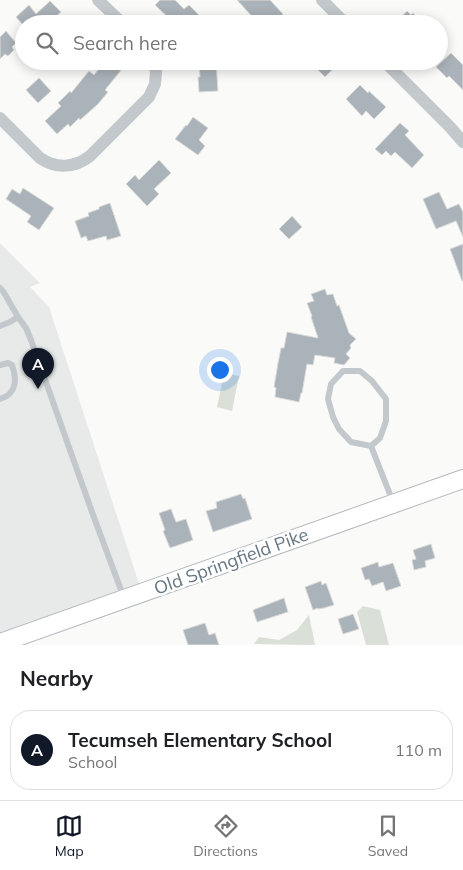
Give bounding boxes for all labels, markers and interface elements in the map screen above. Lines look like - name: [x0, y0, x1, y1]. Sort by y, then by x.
- search box: [15, 15, 448, 70]
- icon: search: [33, 29, 61, 57]
- text: Search here: [73, 31, 177, 55]
- pin: A: [22, 348, 54, 389]
- your location: [207, 357, 233, 383]
- street label: Old Springfield Pike: [151, 522, 311, 600]
- text: Nearby: [20, 665, 93, 691]
- text: Tecumseh Elementary School: [68, 728, 332, 752]
- text: A: [31, 740, 43, 760]
- text: 110 m: [395, 740, 442, 760]
- text: School: [68, 752, 117, 772]
- tab: Map: [55, 812, 84, 860]
- tab: Directions: [193, 812, 258, 860]
- tab: Saved: [368, 812, 408, 860]

